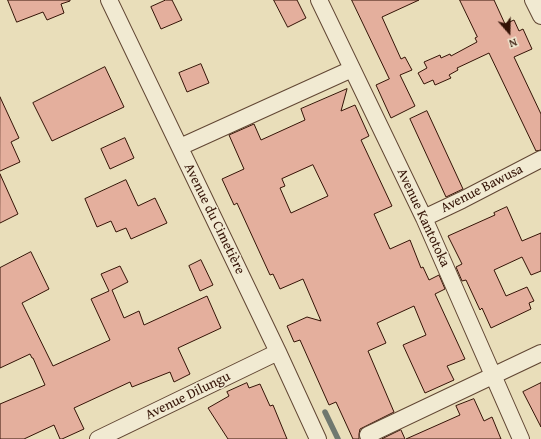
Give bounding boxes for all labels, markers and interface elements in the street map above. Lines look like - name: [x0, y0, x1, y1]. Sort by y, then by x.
- north arrow: [489, 12, 529, 52]
- text: N: [507, 34, 519, 52]
- street label: Avenue du Cimetière: [180, 161, 248, 277]
- street label: Avenue Bawusa: [438, 161, 526, 217]
- street label: Avenue Kantotoka: [393, 166, 453, 270]
- street label: Avenue Dilungu: [143, 368, 233, 424]

